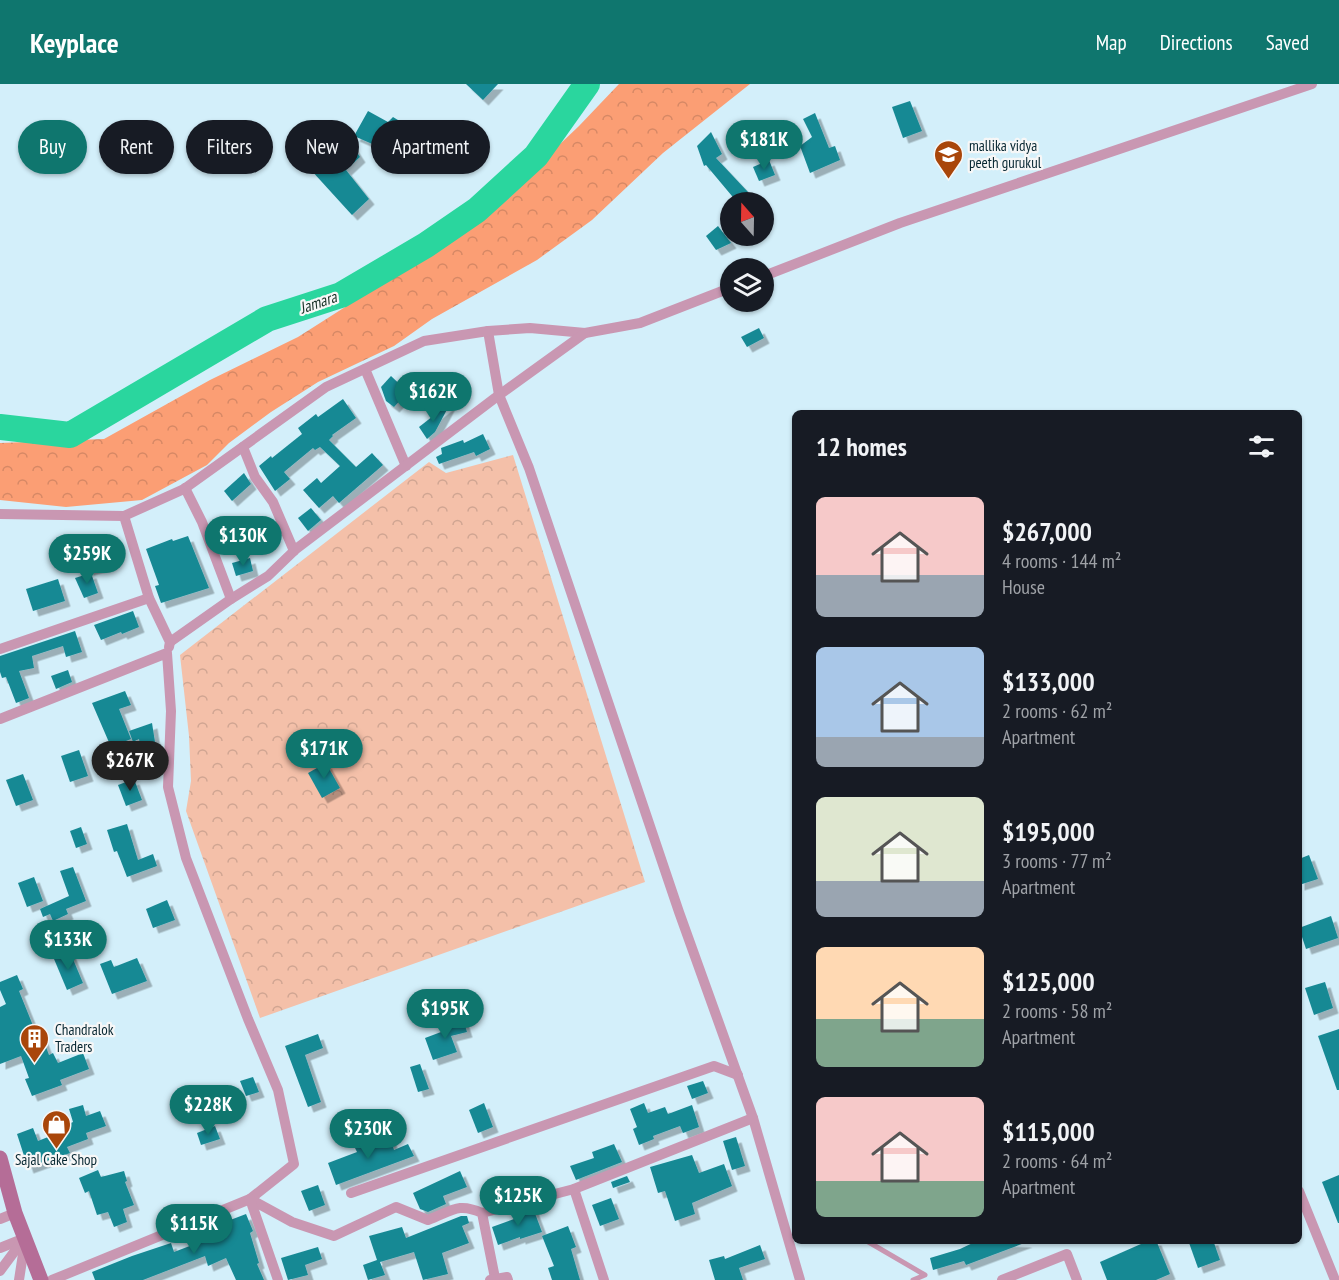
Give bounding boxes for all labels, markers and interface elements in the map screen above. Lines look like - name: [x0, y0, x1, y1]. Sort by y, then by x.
- text: Keyplace: [30, 24, 119, 61]
- text: Map: [1096, 29, 1127, 56]
- text: Directions: [1160, 29, 1233, 56]
- text: Saved: [1266, 29, 1309, 56]
- chip: Buy: [18, 120, 87, 174]
- chip: Rent: [99, 120, 174, 174]
- chip: Filters: [186, 120, 273, 174]
- chip: New: [285, 120, 359, 174]
- chip: Apartment: [371, 120, 490, 174]
- pin: $181K: [722, 120, 806, 171]
- text: $181K: [740, 126, 788, 152]
- place label: mallika vidya peeth gurukul: [969, 136, 1042, 172]
- school or university icon: mallika vidya peeth gurukul: [932, 138, 964, 180]
- north arrow: [720, 192, 774, 246]
- map controls: [720, 192, 774, 312]
- button: layers: [720, 258, 774, 312]
- water label: Jamara: [296, 286, 341, 318]
- pin: $162K: [391, 372, 475, 423]
- text: $162K: [409, 378, 457, 404]
- text: 12 homes: [816, 430, 907, 463]
- icon: filters: [1245, 430, 1278, 463]
- text: $267,000: [1002, 515, 1092, 548]
- pin: $130K: [201, 516, 285, 567]
- icon: home: [864, 521, 936, 593]
- text: $130K: [219, 522, 267, 548]
- pin: $259K: [45, 534, 129, 585]
- text: $259K: [63, 540, 111, 566]
- text: 4 rooms · 144 m²: [1002, 548, 1121, 574]
- text: House: [1002, 574, 1045, 600]
- text: $133,000: [1002, 665, 1095, 698]
- icon: home: [864, 671, 936, 743]
- text: 2 rooms · 62 m²: [1002, 698, 1112, 724]
- text: Apartment: [1002, 724, 1075, 750]
- pin: $171K: [282, 729, 366, 780]
- text: $171K: [300, 735, 348, 761]
- pin: $267K: [88, 741, 172, 792]
- text: $267K: [106, 747, 154, 773]
- text: $195,000: [1002, 815, 1095, 848]
- icon: home: [864, 821, 936, 893]
- text: 3 rooms · 77 m²: [1002, 848, 1112, 874]
- text: Apartment: [1002, 874, 1075, 900]
- pin: $133K: [26, 920, 110, 971]
- text: $133K: [44, 926, 92, 952]
- text: $125,000: [1002, 965, 1095, 998]
- icon: home: [864, 971, 936, 1043]
- pin: $195K: [403, 989, 487, 1040]
- text: $195K: [421, 995, 469, 1021]
- text: 2 rooms · 58 m²: [1002, 998, 1112, 1024]
- place label: Chandralok Traders: [55, 1020, 114, 1056]
- building icon: Chandralok Traders: [18, 1022, 50, 1064]
- text: Apartment: [1002, 1024, 1075, 1050]
- pin: $228K: [166, 1085, 250, 1136]
- text: $228K: [184, 1091, 232, 1117]
- shop icon: Sajal Cake Shop: [40, 1108, 72, 1150]
- pin: $230K: [326, 1109, 410, 1160]
- text: $230K: [344, 1115, 392, 1141]
- text: $115,000: [1002, 1115, 1095, 1148]
- icon: home: [864, 1121, 936, 1193]
- text: 2 rooms · 64 m²: [1002, 1148, 1112, 1174]
- place label: Sajal Cake Shop: [15, 1150, 97, 1169]
- text: Apartment: [1002, 1174, 1075, 1200]
- pin: $125K: [476, 1176, 560, 1227]
- text: $125K: [494, 1182, 542, 1208]
- pin: $115K: [152, 1204, 236, 1255]
- text: $115K: [170, 1210, 218, 1236]

